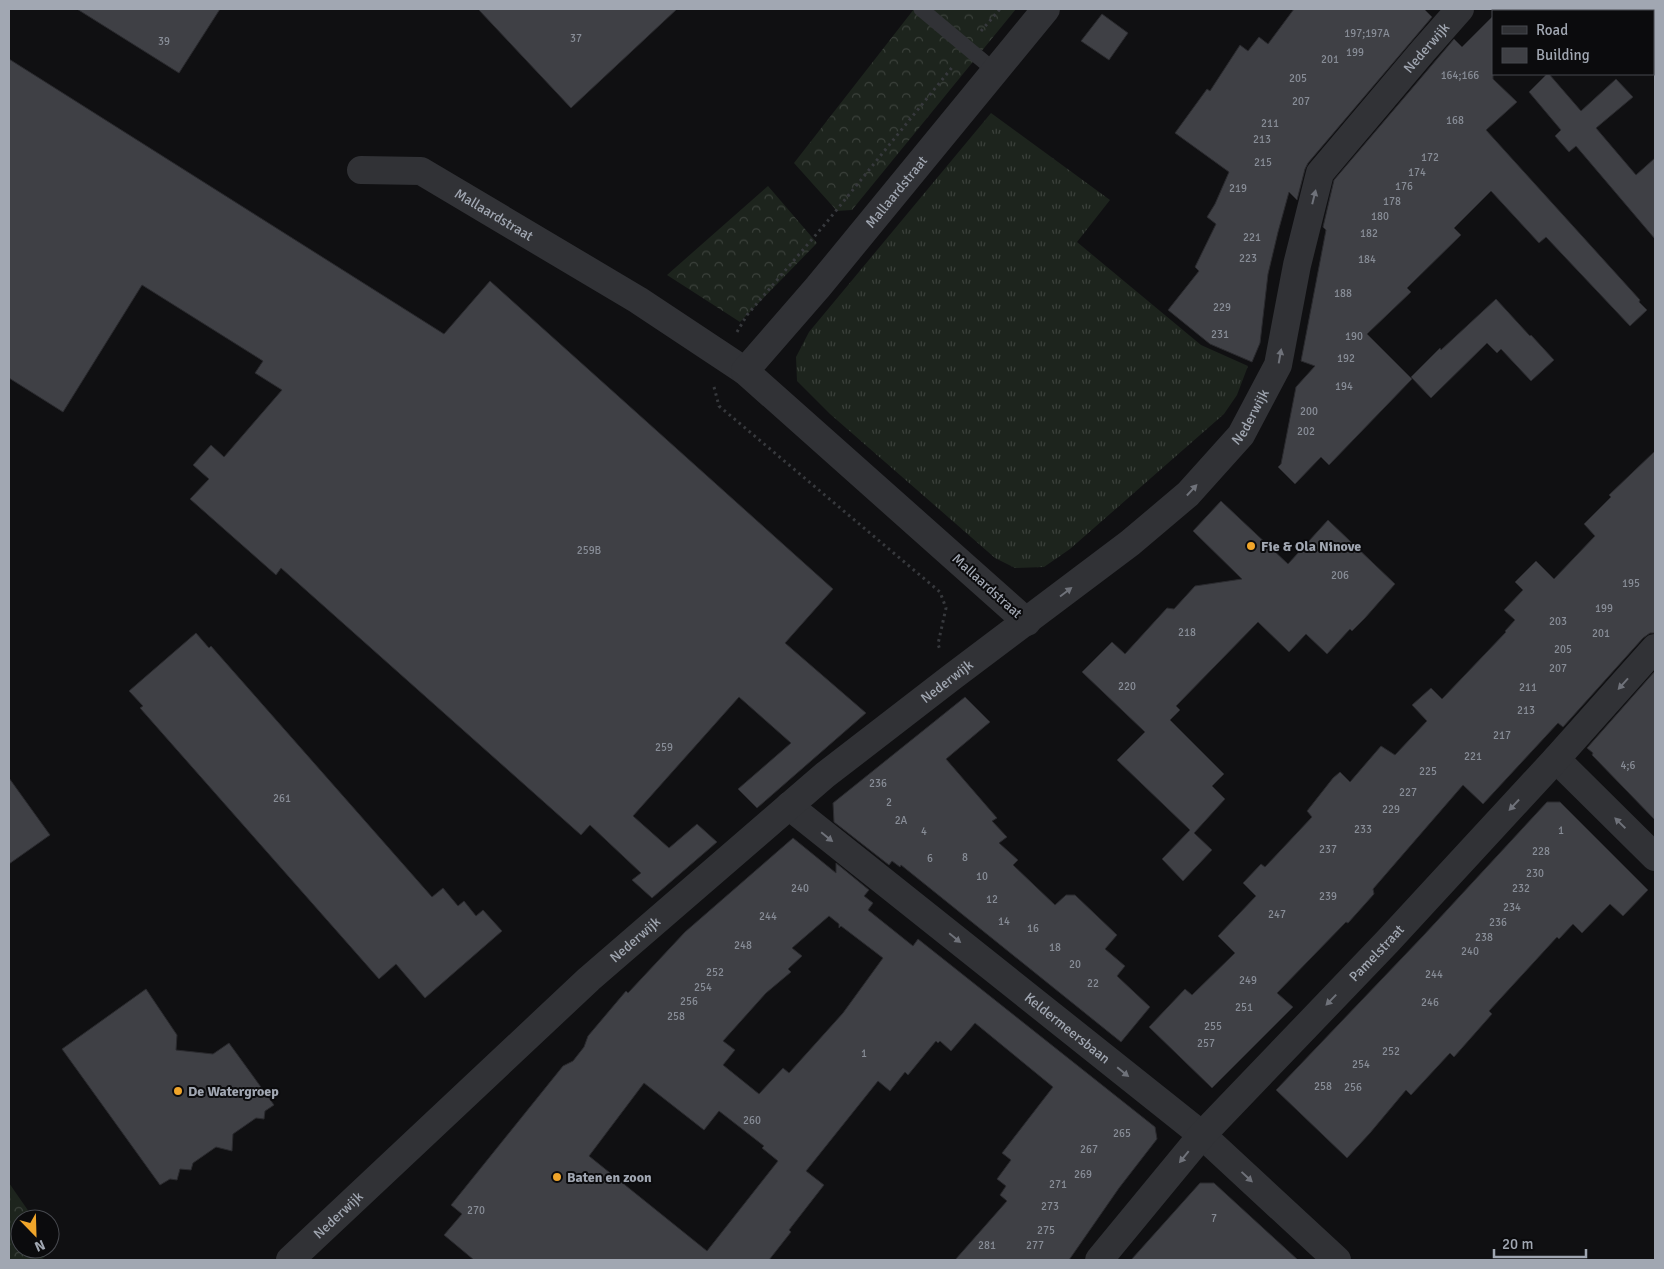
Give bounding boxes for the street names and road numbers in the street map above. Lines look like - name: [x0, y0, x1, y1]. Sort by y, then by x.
- street label: Nederwijk: [1400, 19, 1453, 76]
- street label: Mallaardstraat: [862, 152, 931, 231]
- street label: Mallaardstraat: [452, 185, 536, 244]
- street label: Nederwijk: [1228, 386, 1272, 448]
- street label: Mallaardstraat: [949, 550, 1026, 622]
- street label: Nederwijk: [917, 656, 976, 707]
- street label: Nederwijk: [606, 913, 664, 966]
- street label: Pamelstraat: [1345, 921, 1407, 985]
- street label: Keldermeersbaan: [1021, 989, 1114, 1067]
- street label: Nederwijk: [310, 1188, 366, 1242]

